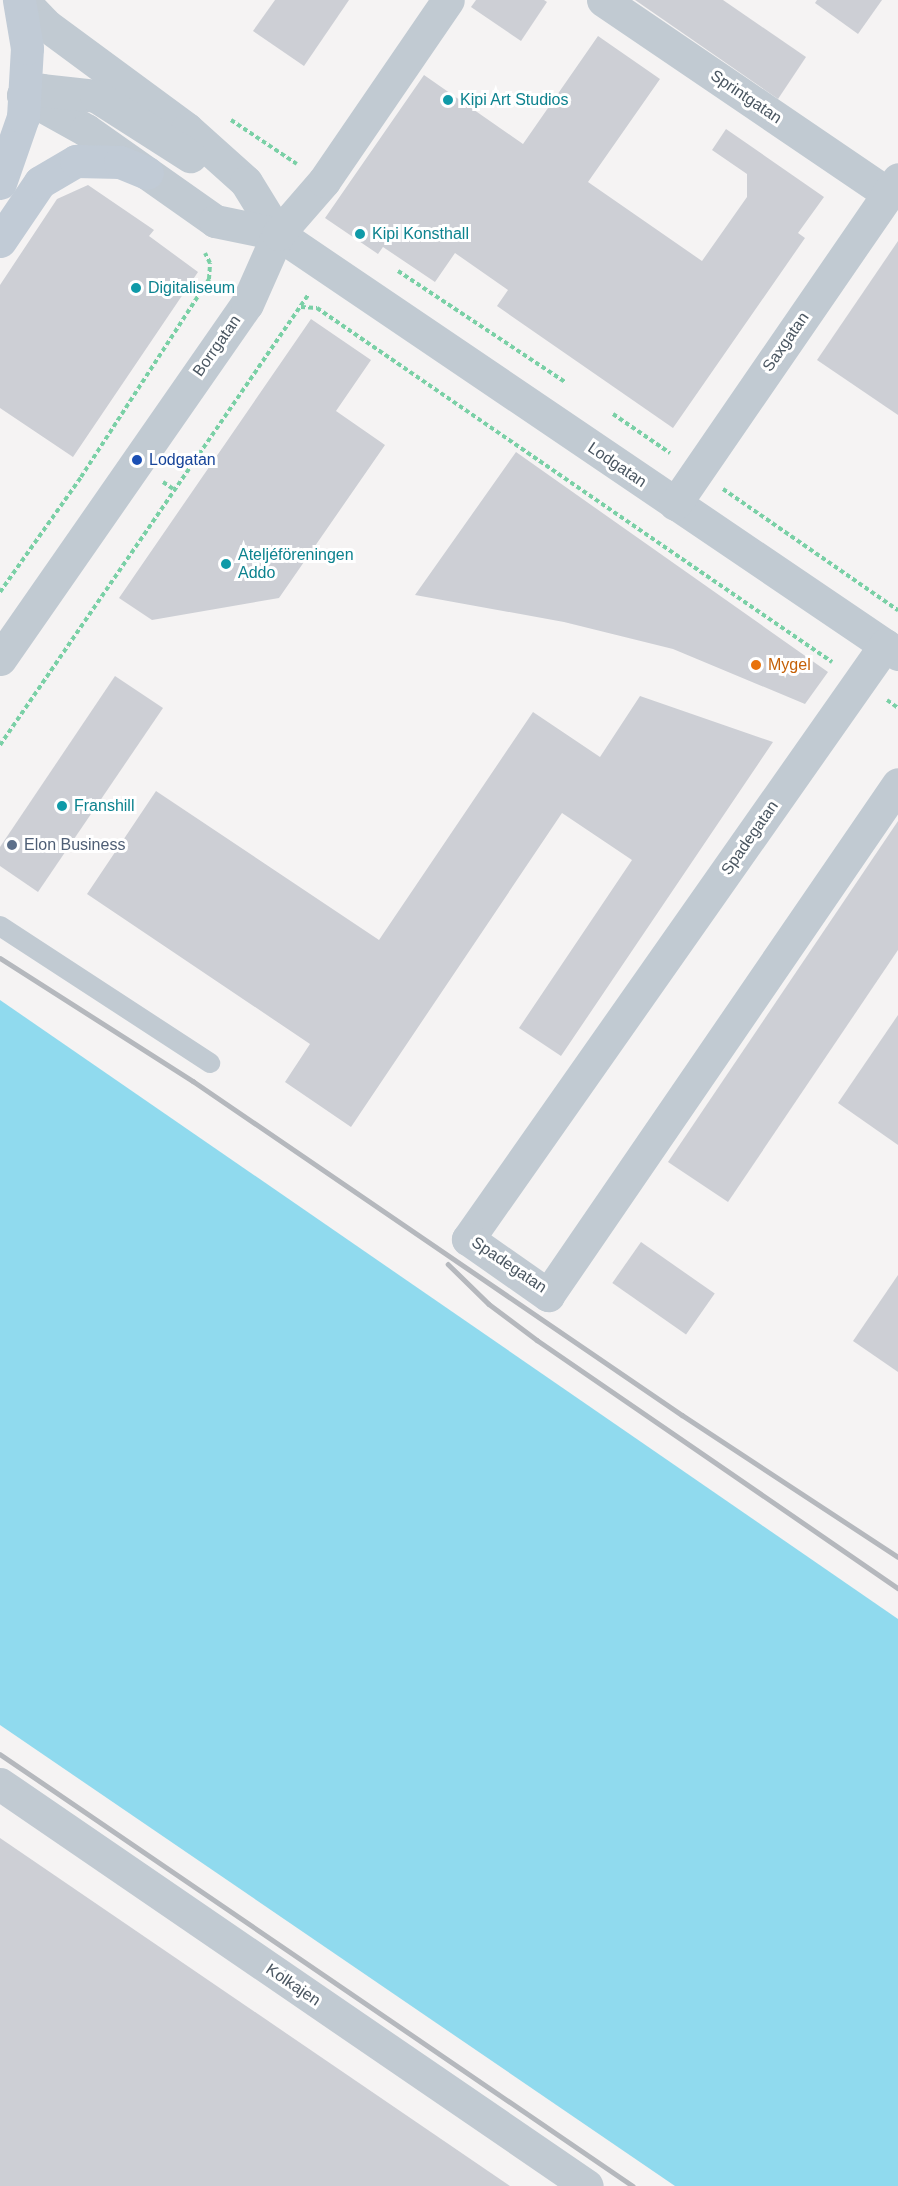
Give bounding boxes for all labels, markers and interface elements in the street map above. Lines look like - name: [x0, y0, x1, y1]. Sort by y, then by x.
- street label: Sprintgatan: [707, 66, 785, 128]
- place label: Kipi Art Studios: [460, 90, 569, 110]
- marker: Kipi Art Studios: [441, 93, 455, 107]
- place label: Kipi Konsthall: [372, 224, 469, 244]
- marker: Kipi Konsthall: [353, 227, 367, 241]
- place label: Digitaliseum: [148, 278, 235, 298]
- marker: Digitaliseum: [129, 281, 143, 295]
- street label: Saxgatan: [759, 309, 813, 375]
- street label: Borrgatan: [189, 312, 245, 380]
- street label: Lodgatan: [584, 438, 650, 492]
- place label: Lodgatan: [149, 450, 216, 470]
- marker: Lodgatan: [130, 453, 144, 467]
- place label: Ateljéföreningen Addo: [238, 545, 354, 583]
- marker: Ateljéföreningen Addo: [219, 557, 233, 571]
- place label: Mygel: [768, 655, 811, 675]
- marker: Mygel: [749, 658, 763, 672]
- place label: Franshill: [74, 796, 134, 816]
- street label: Spadegatan: [717, 797, 783, 879]
- marker: Franshill: [55, 799, 69, 813]
- place label: Elon Business: [24, 835, 125, 855]
- marker: Elon Business: [5, 838, 19, 852]
- street label: Spadegatan: [468, 1233, 550, 1297]
- street label: Kolkajen: [262, 1960, 324, 2010]

